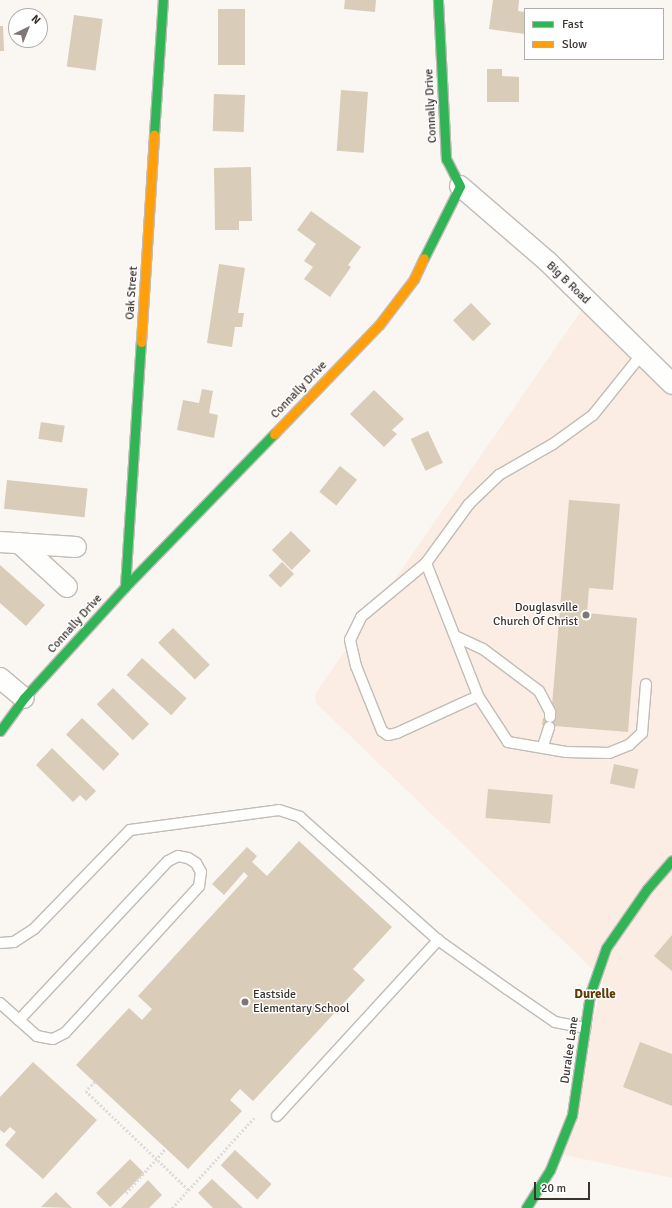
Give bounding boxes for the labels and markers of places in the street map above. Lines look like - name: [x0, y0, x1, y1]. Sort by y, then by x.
- place label: Douglasville Church Of Christ: [493, 601, 578, 629]
- marker: Douglasville Church Of Christ: [581, 610, 591, 620]
- place label: Eastside Elementary School: [253, 988, 349, 1016]
- marker: Eastside Elementary School: [240, 997, 250, 1007]

